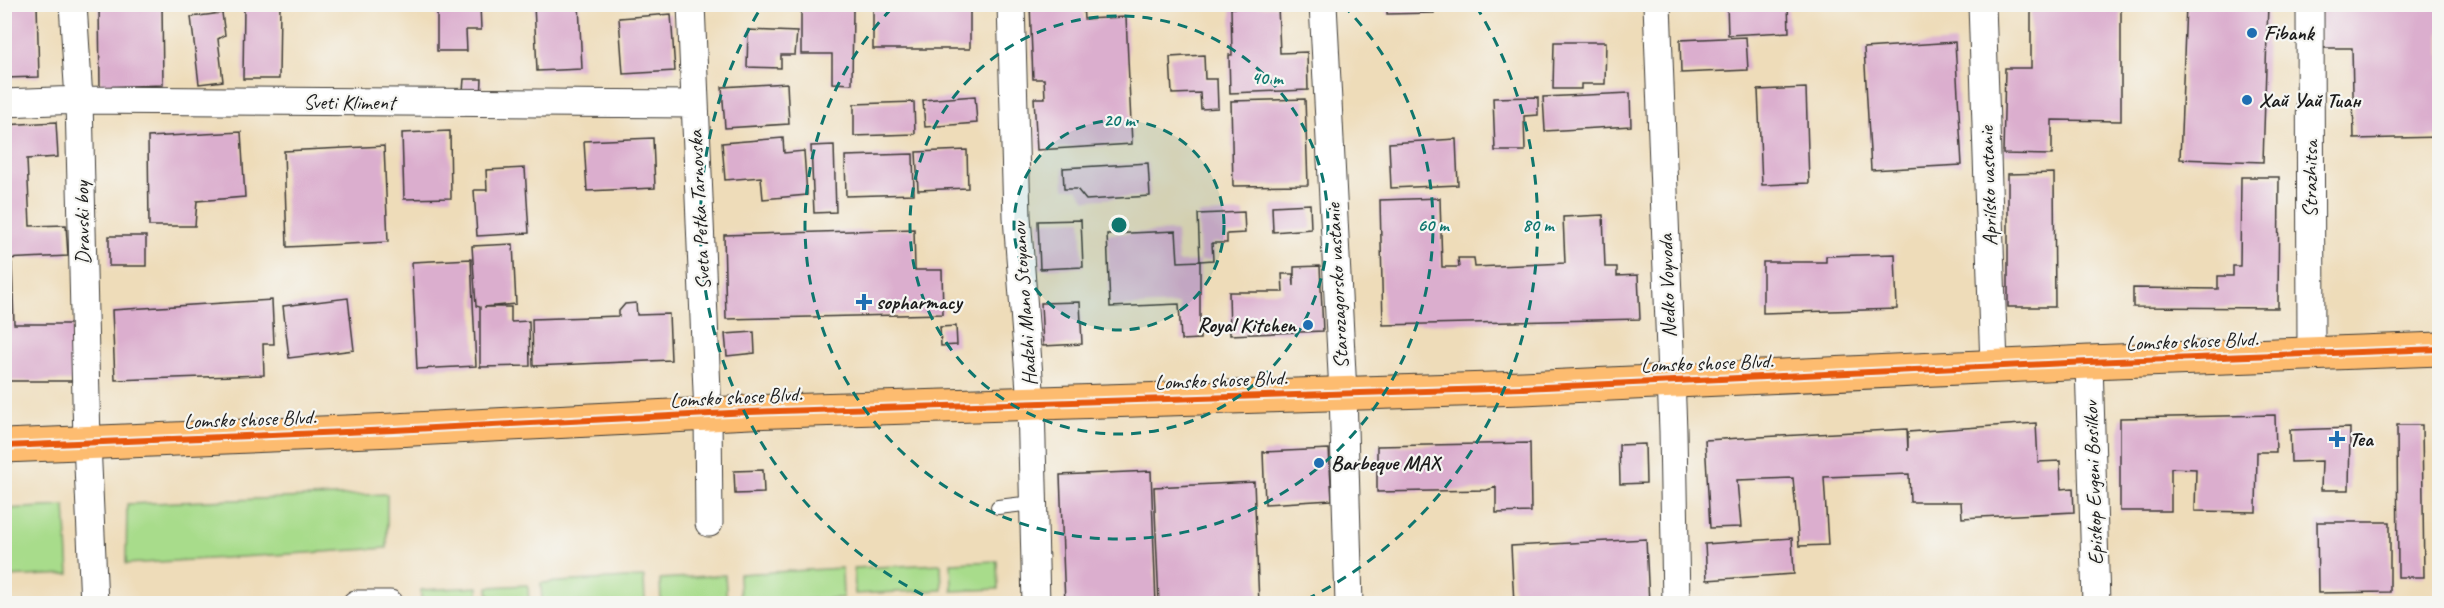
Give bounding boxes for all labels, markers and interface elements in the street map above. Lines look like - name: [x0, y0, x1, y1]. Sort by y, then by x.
- place label: Fibank: [2264, 20, 2316, 46]
- marker: Fibank: [2245, 26, 2259, 40]
- text: 40 m: [1252, 67, 1284, 89]
- place label: Хай Уай Тиан: [2259, 87, 2362, 113]
- street label: Sveti Kliment: [303, 89, 398, 115]
- marker: Хай Уай Тиан: [2240, 93, 2254, 107]
- text: 20 m: [1104, 109, 1136, 131]
- street label: Aprilsko vastanie: [1973, 124, 2003, 246]
- street label: Sveta Petka Tarnovska: [682, 128, 716, 291]
- street label: Strazhitsa: [2297, 138, 2323, 218]
- street label: Dravski boy: [68, 179, 96, 265]
- street label: Starozagorsko vastanie: [1320, 201, 1354, 369]
- text: 60 m: [1417, 214, 1450, 236]
- text: 80 m: [1523, 214, 1555, 236]
- centre of rings: [1109, 215, 1129, 235]
- street label: Hadzhi Mano Stoyanov: [1005, 219, 1043, 387]
- street label: Nedko Voyvoda: [1652, 232, 1682, 338]
- place label: sopharmacy: [876, 289, 963, 315]
- marker: sopharmacy: [857, 295, 871, 309]
- place label: Royal Kitchen: [1197, 312, 1297, 338]
- marker: Royal Kitchen: [1301, 318, 1315, 332]
- street label: Lomsko shose Blvd.: [2125, 326, 2260, 356]
- street label: Lomsko shose Blvd.: [1640, 348, 1775, 378]
- street label: Lomsko shose Blvd.: [1154, 365, 1289, 395]
- street label: Lomsko shose Blvd.: [669, 381, 804, 413]
- street label: Episkop Evgeni Bosilkov: [2077, 398, 2109, 566]
- street label: Lomsko shose Blvd.: [183, 404, 318, 434]
- place label: Теа: [2349, 426, 2375, 452]
- marker: Теа: [2330, 432, 2344, 446]
- place label: Barbeque MAX: [1331, 450, 1443, 476]
- marker: Barbeque MAX: [1312, 456, 1326, 470]

